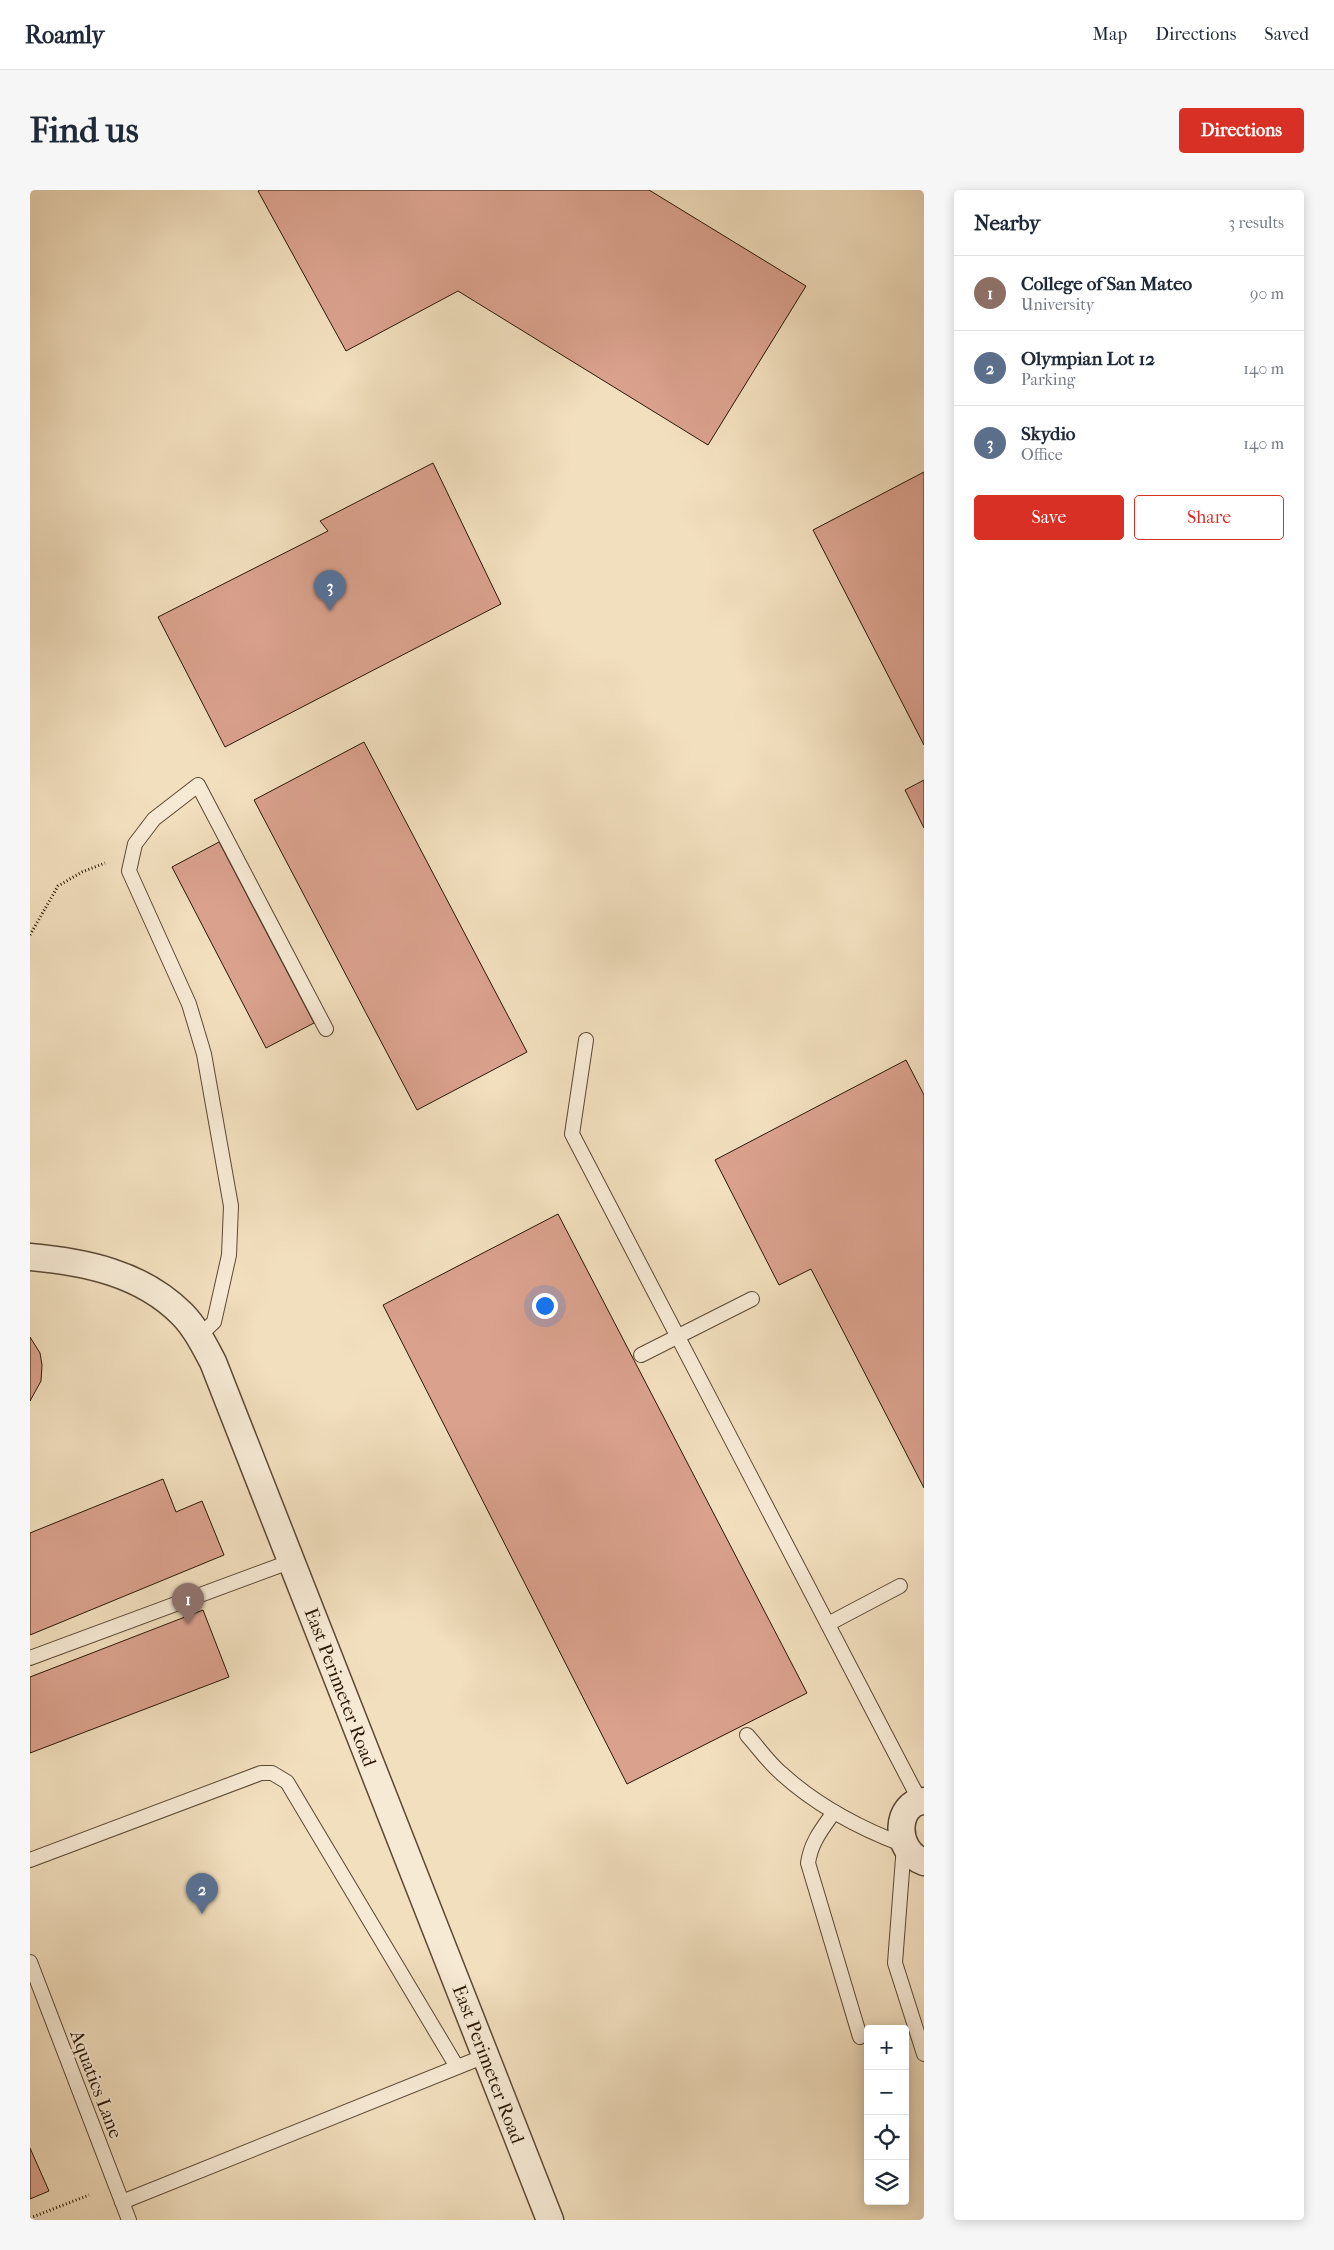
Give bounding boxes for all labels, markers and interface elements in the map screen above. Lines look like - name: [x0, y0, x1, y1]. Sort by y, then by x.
- text: Roamly: [25, 21, 104, 49]
- text: Map: [1093, 24, 1127, 45]
- text: Directions: [1155, 24, 1236, 45]
- text: Saved: [1264, 24, 1309, 45]
- button: Directions: [1179, 108, 1304, 153]
- text: Find us: [30, 110, 139, 151]
- text: Nearby: [974, 211, 1040, 235]
- text: 3 results: [1228, 213, 1284, 232]
- text: College of San Mateo: [1021, 273, 1192, 295]
- text: 1: [987, 284, 993, 303]
- text: 90 m: [1250, 284, 1284, 303]
- text: University: [1021, 295, 1094, 314]
- text: Olympian Lot 12: [1021, 348, 1155, 370]
- text: 2: [986, 359, 994, 378]
- text: 140 m: [1243, 359, 1284, 378]
- text: Parking: [1021, 370, 1075, 389]
- text: Skydio: [1021, 423, 1076, 445]
- text: 3: [987, 434, 993, 453]
- text: 140 m: [1243, 434, 1284, 453]
- text: Office: [1021, 445, 1063, 464]
- button: Save: [974, 495, 1124, 540]
- button: Share: [1134, 495, 1284, 540]
- pin: 3: [314, 570, 346, 611]
- your location: [532, 1293, 558, 1319]
- pin: 1: [172, 1583, 204, 1624]
- street label: East Perimeter Road: [300, 1605, 381, 1770]
- pin: 2: [186, 1873, 218, 1914]
- street label: East Perimeter Road: [448, 1982, 529, 2147]
- map controls: [864, 2025, 909, 2205]
- button: +: [864, 2025, 909, 2070]
- street label: Aquatics Lane: [65, 2026, 127, 2142]
- button: −: [864, 2070, 909, 2115]
- button: locate: [864, 2115, 909, 2160]
- button: layers: [864, 2160, 909, 2205]

